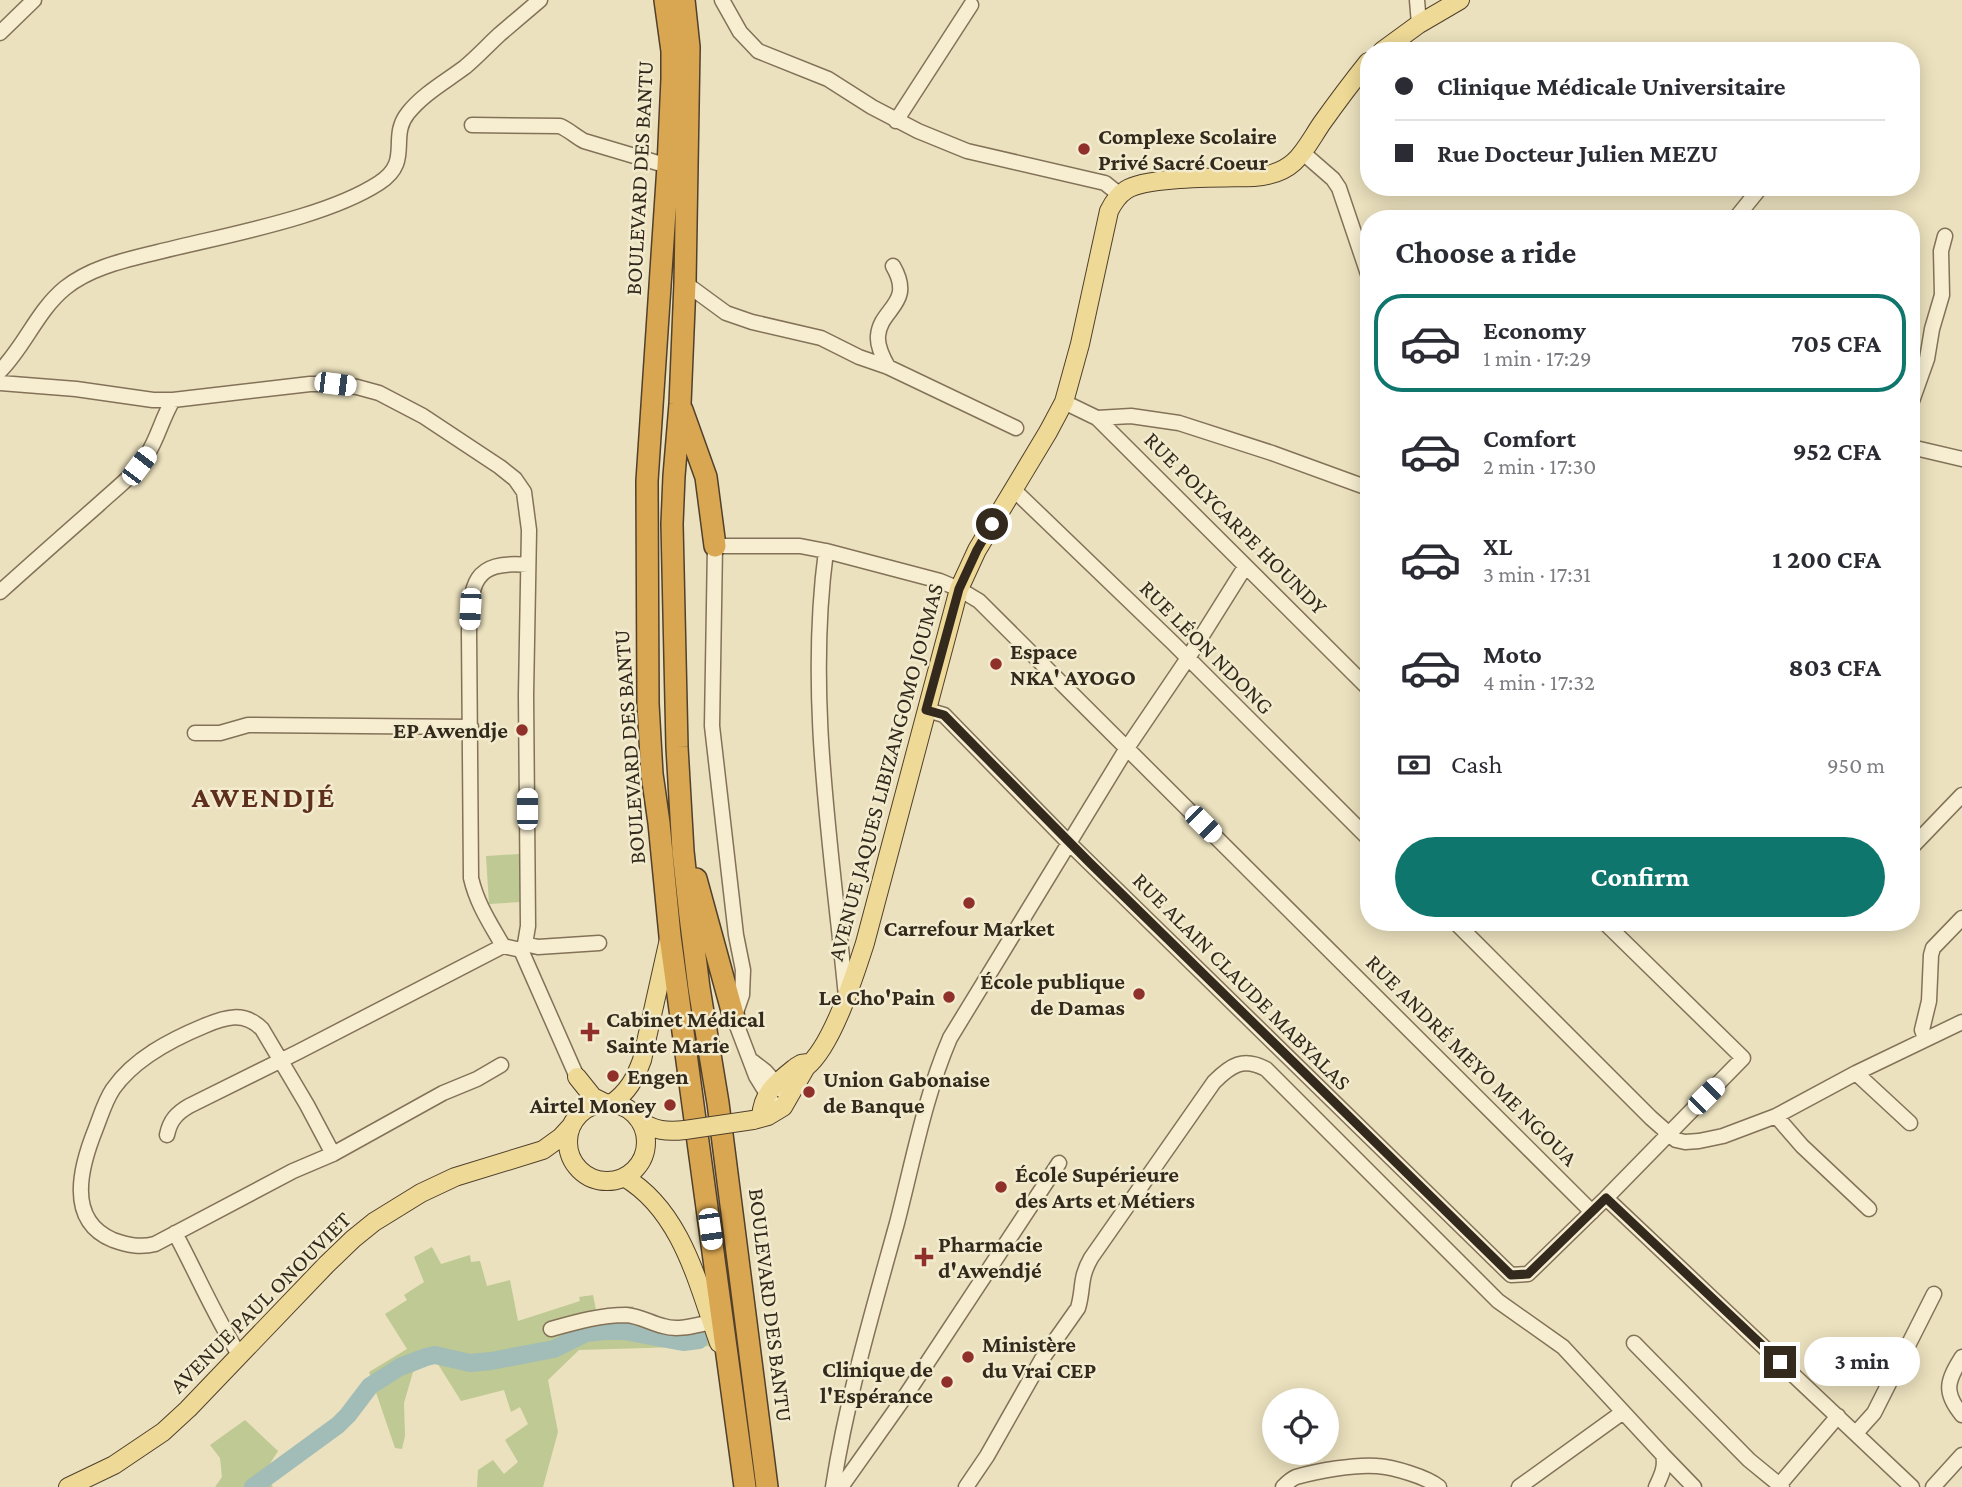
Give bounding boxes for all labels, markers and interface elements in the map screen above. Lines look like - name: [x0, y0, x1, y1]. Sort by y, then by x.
- street label: BOULEVARD DES BANTU: [620, 60, 658, 296]
- text: Clinique Médicale Universitaire: [1437, 72, 1786, 101]
- place label: Complexe Scolaire Privé Sacré Coeur: [1098, 123, 1277, 175]
- text: Rue Docteur Julien MEZU: [1437, 139, 1718, 168]
- marker: Complexe Scolaire Privé Sacré Coeur: [1076, 141, 1092, 157]
- text: Choose a ride: [1395, 234, 1576, 270]
- icon: car: [1399, 312, 1462, 375]
- text: Economy: [1483, 316, 1586, 345]
- text: 705 CFA: [1791, 329, 1881, 358]
- text: 1 min · 17:29: [1483, 345, 1592, 371]
- car: [313, 371, 358, 397]
- icon: car: [1399, 420, 1462, 483]
- text: Comfort: [1483, 424, 1576, 453]
- street label: RUE POLYCARPE HOUNDY: [1139, 426, 1333, 620]
- text: 952 CFA: [1792, 437, 1881, 466]
- car: [118, 443, 161, 489]
- text: 2 min · 17:30: [1483, 453, 1596, 479]
- route start: [976, 508, 1008, 540]
- icon: car: [1399, 528, 1462, 591]
- text: XL: [1483, 532, 1512, 561]
- text: 1 200 CFA: [1772, 545, 1881, 574]
- text: 3 min · 17:31: [1483, 561, 1591, 587]
- street label: RUE LÉON NDONG: [1135, 575, 1279, 719]
- street label: AVENUE JAQUES LIBIZANGOMO JOUMAS: [822, 580, 948, 964]
- car: [459, 587, 482, 631]
- street label: BOULEVARD DES BANTU: [608, 629, 650, 865]
- icon: car: [1399, 636, 1462, 699]
- place label: Espace NKA' AYOGO: [1010, 638, 1136, 690]
- text: Moto: [1483, 640, 1542, 669]
- text: 803 CFA: [1789, 653, 1881, 682]
- marker: Espace NKA' AYOGO: [988, 656, 1004, 672]
- text: 4 min · 17:32: [1483, 669, 1595, 695]
- place label: EP Awendje: [393, 717, 508, 743]
- marker: EP Awendje: [514, 722, 530, 738]
- icon: cash: [1395, 746, 1433, 784]
- text: Cash: [1451, 750, 1502, 779]
- text: 950 m: [1827, 752, 1885, 778]
- district label: AWENDJÉ: [191, 780, 336, 813]
- car: [517, 788, 538, 830]
- car: [1181, 802, 1226, 846]
- button: Confirm: [1395, 837, 1885, 917]
- street label: RUE ALAIN CLAUDE MABYALAS: [1128, 867, 1356, 1095]
- marker: Carrefour Market: [961, 895, 977, 911]
- place label: Carrefour Market: [884, 915, 1055, 941]
- street label: RUE ANDRÉ MEYO ME NGOUA: [1361, 949, 1584, 1172]
- place label: École publique de Damas: [980, 968, 1125, 1020]
- place label: Le Cho'Pain: [818, 984, 935, 1010]
- marker: École publique de Damas: [1131, 986, 1147, 1002]
- marker: Le Cho'Pain: [941, 989, 957, 1005]
- place label: Cabinet Médical Sainte Marie: [606, 1006, 765, 1058]
- marker: Cabinet Médical Sainte Marie: [580, 1022, 600, 1042]
- place label: Engen: [627, 1063, 689, 1089]
- place label: Union Gabonaise de Banque: [823, 1066, 990, 1118]
- marker: Engen: [605, 1068, 621, 1084]
- car: [1684, 1074, 1729, 1118]
- marker: Union Gabonaise de Banque: [801, 1084, 817, 1100]
- place label: Airtel Money: [529, 1092, 657, 1118]
- marker: Airtel Money: [662, 1097, 678, 1113]
- place label: École Supérieure des Arts et Métiers: [1015, 1161, 1195, 1213]
- marker: École Supérieure des Arts et Métiers: [993, 1179, 1009, 1195]
- street label: BOULEVARD DES BANTU: [744, 1187, 798, 1423]
- street label: AVENUE PAUL ONOUVIET: [164, 1206, 356, 1398]
- car: [697, 1207, 724, 1251]
- place label: Pharmacie d'Awendjé: [938, 1231, 1043, 1283]
- marker: Pharmacie d'Awendjé: [916, 1249, 932, 1265]
- place label: Ministère du Vrai CEP: [982, 1331, 1096, 1383]
- callout: 3 min: [1804, 1338, 1920, 1386]
- route end: [1764, 1346, 1796, 1378]
- text: 3 min: [1834, 1348, 1890, 1374]
- marker: Ministère du Vrai CEP: [960, 1349, 976, 1365]
- place label: Clinique de l'Espérance: [820, 1356, 933, 1408]
- marker: Clinique de l'Espérance: [939, 1374, 955, 1390]
- map controls: [1262, 1388, 1339, 1465]
- button: locate: [1262, 1388, 1339, 1465]

